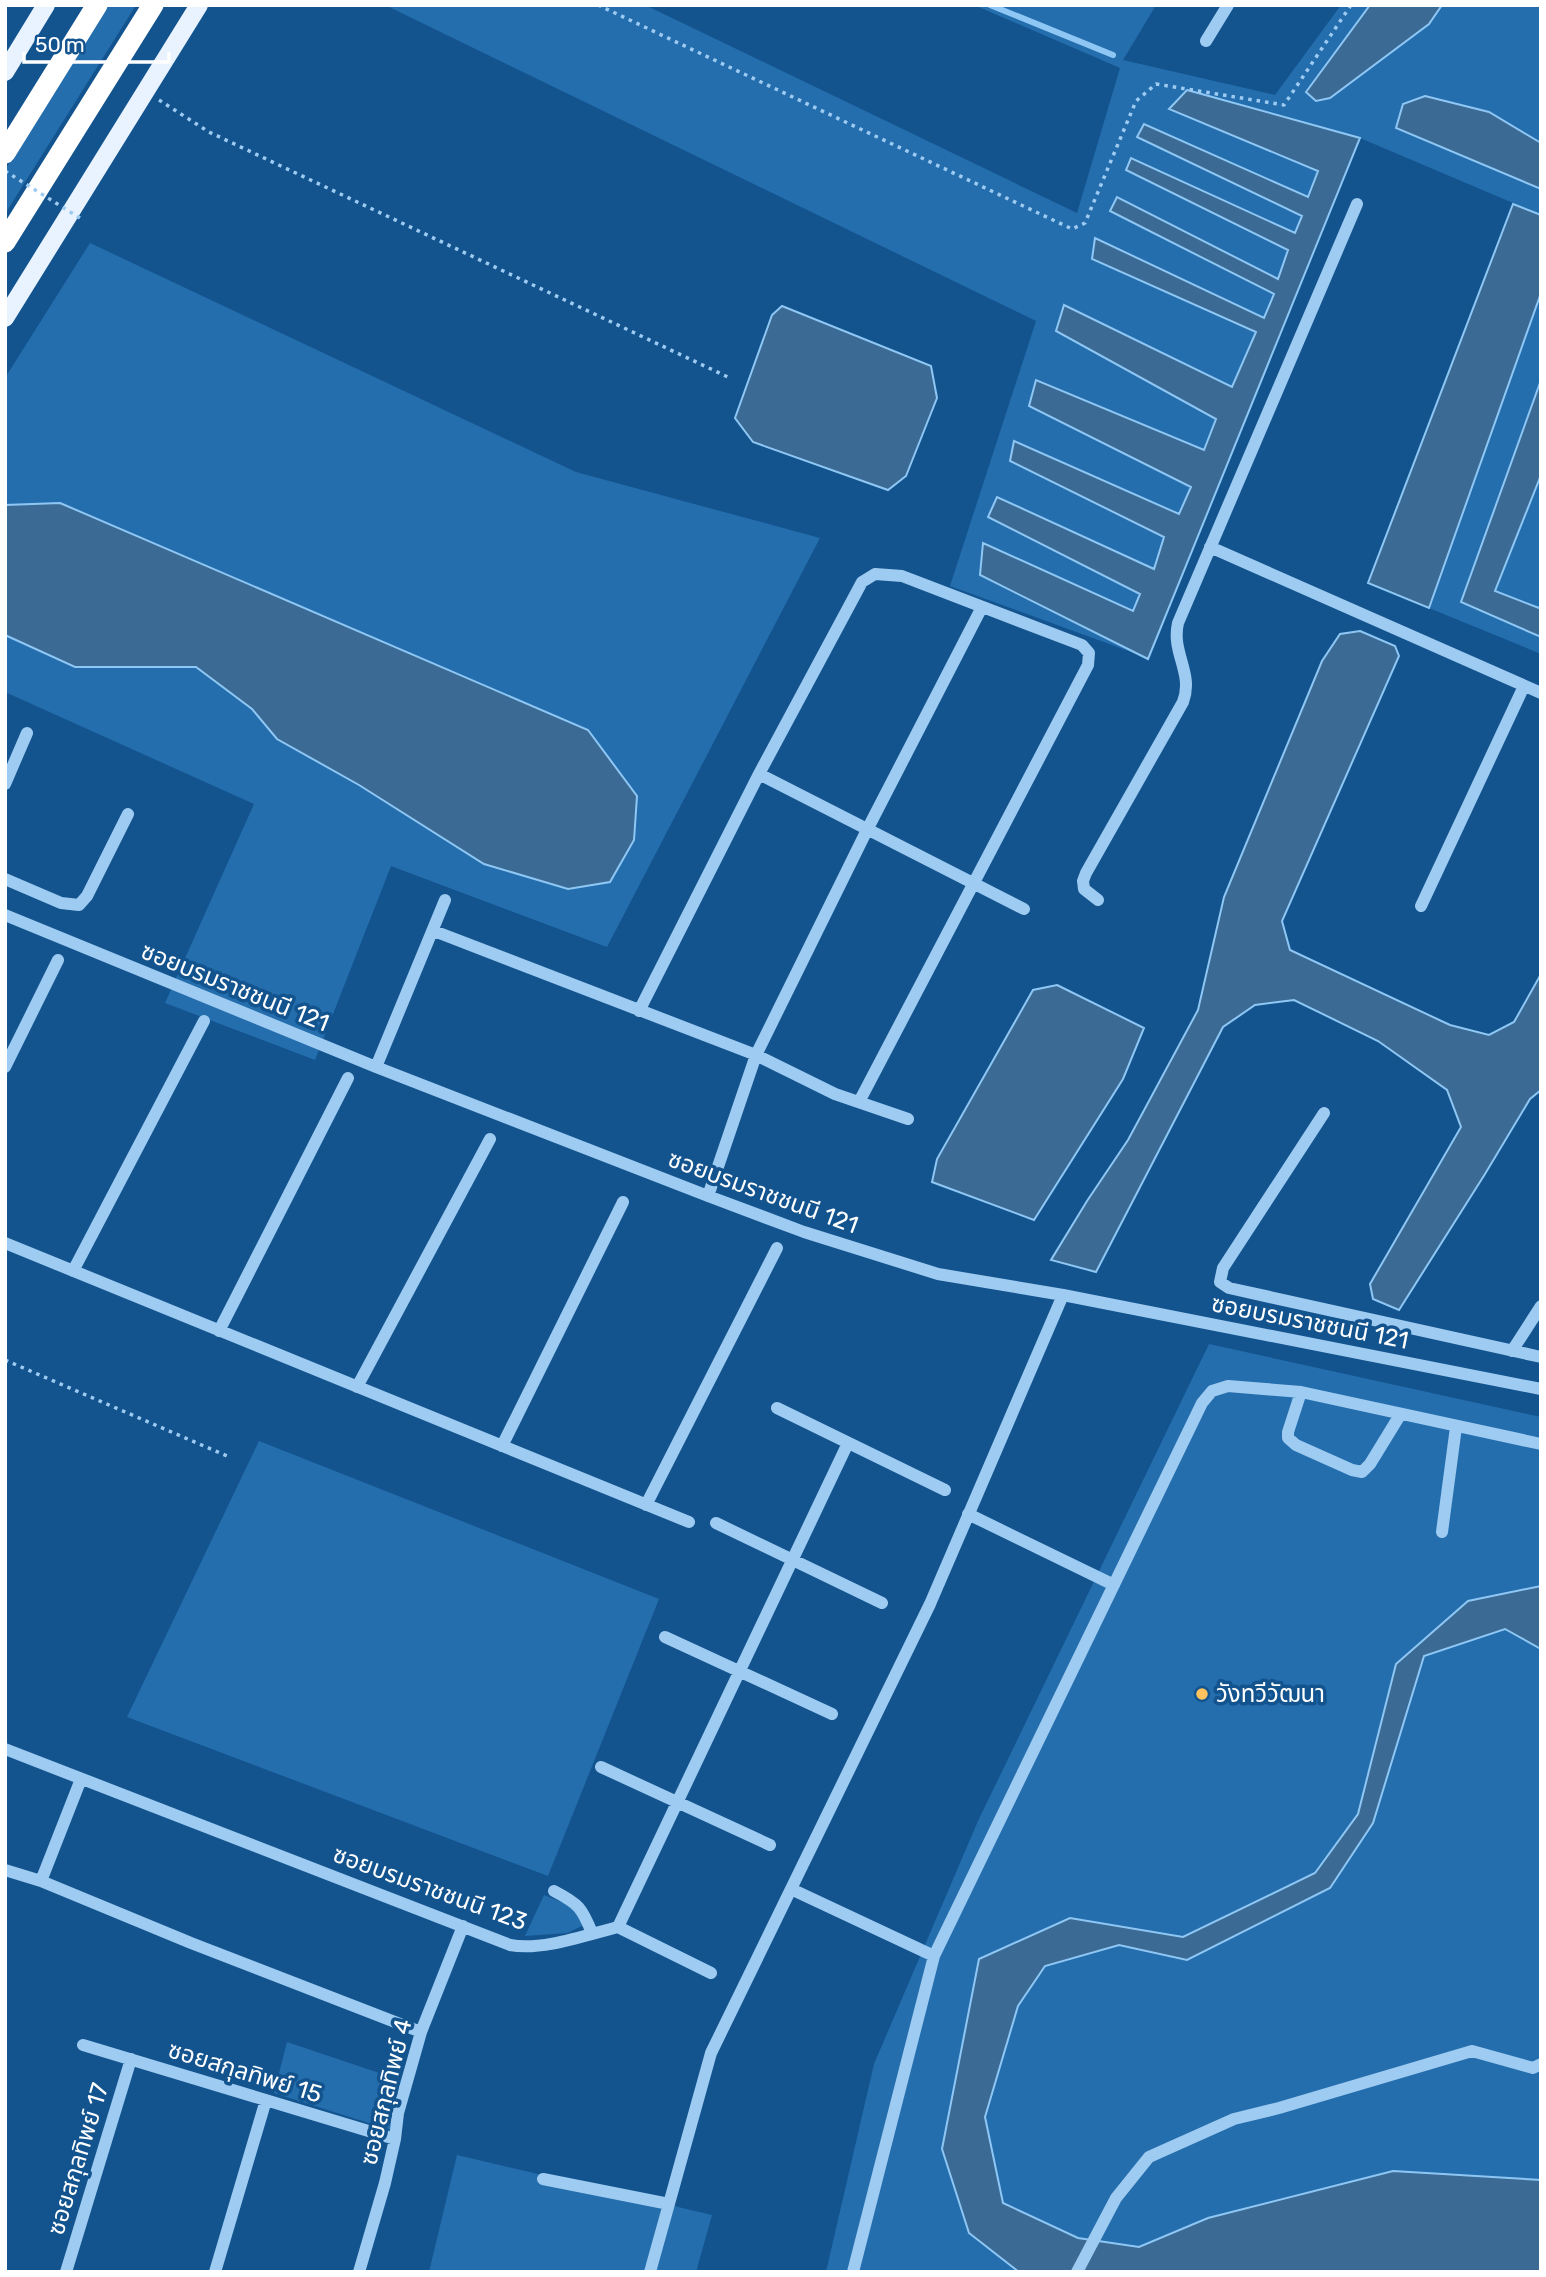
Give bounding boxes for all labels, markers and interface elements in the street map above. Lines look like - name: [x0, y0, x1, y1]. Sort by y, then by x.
- scale bar: [24, 21, 170, 65]
- text: 50 m: [35, 32, 85, 57]
- street label: ซอยบรมราชชนนี 121: [137, 937, 333, 1037]
- street label: ซอยบรมราชชนนี 121: [664, 1145, 862, 1239]
- street label: ซอยบรมราชชนนี 121: [1209, 1289, 1411, 1355]
- place label: วังทวีวัฒนา: [1216, 1680, 1325, 1708]
- marker: วังทวีวัฒนา: [1194, 1686, 1210, 1702]
- street label: ซอยบรมราชชนนี 123: [329, 1840, 531, 1936]
- street label: ซอยสกุลทิพย์ 4: [354, 2016, 419, 2168]
- street label: ซอยสกุลทิพย์ 15: [165, 2035, 325, 2110]
- street label: ซอยสกุลทิพย์ 17: [42, 2080, 115, 2239]

